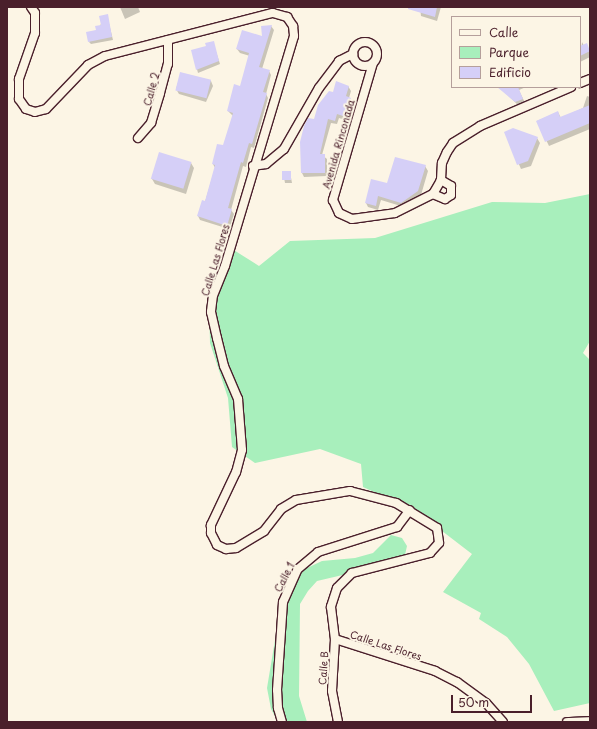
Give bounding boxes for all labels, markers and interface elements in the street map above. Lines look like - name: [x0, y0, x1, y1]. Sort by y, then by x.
- legend: [451, 16, 581, 88]
- text: Calle: [489, 23, 518, 41]
- text: Parque: [489, 43, 529, 61]
- text: Edificio: [489, 63, 531, 81]
- street label: Calle 2: [140, 71, 162, 107]
- street label: Avenida Rinconada: [320, 98, 356, 190]
- street label: Calle Las Flores: [198, 222, 232, 298]
- street label: Calle 1: [271, 560, 297, 594]
- street label: Calle Las Flores: [348, 628, 424, 662]
- street label: Calle B: [316, 651, 330, 685]
- scale bar: [453, 687, 534, 713]
- text: 50 m: [458, 693, 489, 711]

